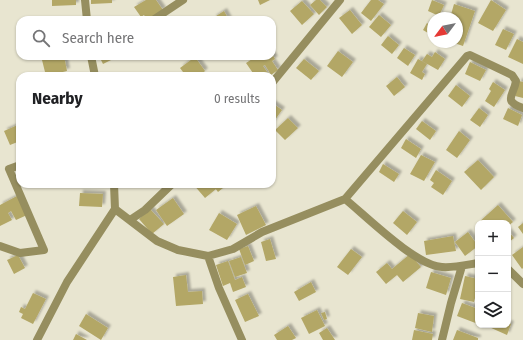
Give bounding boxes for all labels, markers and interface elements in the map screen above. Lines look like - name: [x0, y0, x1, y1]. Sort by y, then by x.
- north arrow: [427, 12, 463, 48]
- search box: [16, 16, 276, 60]
- icon: search: [30, 27, 52, 49]
- text: Search here: [62, 29, 134, 47]
- text: Nearby: [32, 88, 83, 109]
- text: 0 results: [214, 91, 260, 106]
- map controls: [475, 220, 511, 328]
- button: +: [475, 220, 511, 256]
- button: −: [475, 256, 511, 292]
- button: layers: [475, 292, 511, 328]

